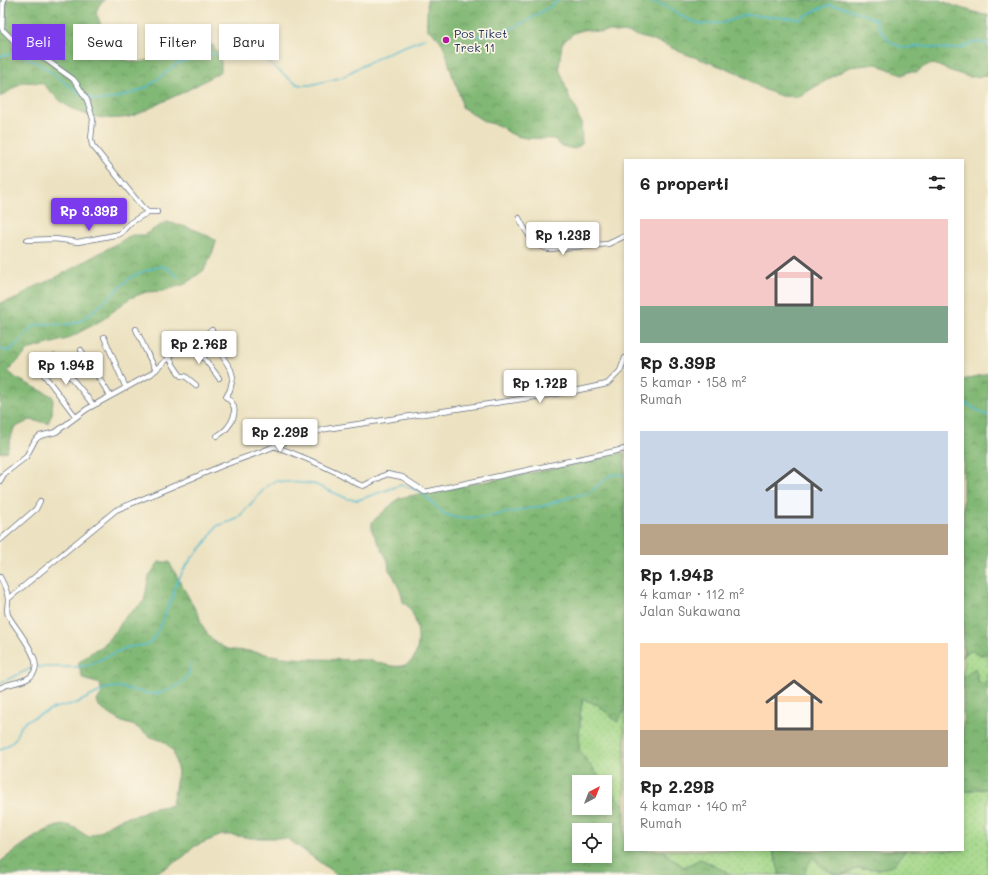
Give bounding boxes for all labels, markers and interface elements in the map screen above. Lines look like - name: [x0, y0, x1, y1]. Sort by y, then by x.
- chip: Beli: [12, 24, 65, 60]
- chip: Sewa: [73, 24, 137, 60]
- chip: Filter: [145, 24, 211, 60]
- chip: Baru: [219, 24, 279, 60]
- place label: Pos Tiket Trek 11: [454, 25, 508, 55]
- marker: Pos Tiket Trek 11: [441, 35, 451, 45]
- text: 6 properti: [640, 172, 729, 194]
- icon: filters: [926, 172, 948, 194]
- pin: Rp 3.39B: [48, 198, 130, 232]
- text: Rp 3.39B: [60, 202, 118, 219]
- pin: Rp 1.23B: [522, 222, 604, 256]
- text: Rp 1.23B: [535, 226, 591, 243]
- icon: home: [758, 245, 830, 317]
- pin: Rp 2.76B: [158, 331, 240, 365]
- text: Rp 2.76B: [170, 335, 228, 352]
- text: Rp 3.39B: [640, 351, 716, 373]
- pin: Rp 1.94B: [25, 352, 107, 386]
- text: Rp 1.94B: [38, 356, 94, 373]
- pin: Rp 1.72B: [499, 370, 581, 404]
- text: 5 kamar · 158 m²: [640, 373, 746, 390]
- text: Rp 1.72B: [513, 374, 567, 391]
- text: Rumah: [640, 390, 681, 407]
- pin: Rp 2.29B: [239, 419, 321, 453]
- text: Rp 2.29B: [252, 423, 308, 440]
- icon: home: [758, 457, 830, 529]
- text: Rp 1.94B: [640, 563, 714, 585]
- text: 4 kamar · 112 m²: [640, 585, 744, 602]
- text: Jalan Sukawana: [640, 602, 741, 619]
- icon: home: [758, 669, 830, 741]
- north arrow: [572, 775, 612, 815]
- map controls: [572, 775, 612, 863]
- text: Rp 2.29B: [640, 775, 715, 797]
- text: 4 kamar · 140 m²: [640, 797, 747, 814]
- text: Rumah: [640, 814, 681, 831]
- button: locate: [572, 823, 612, 863]

